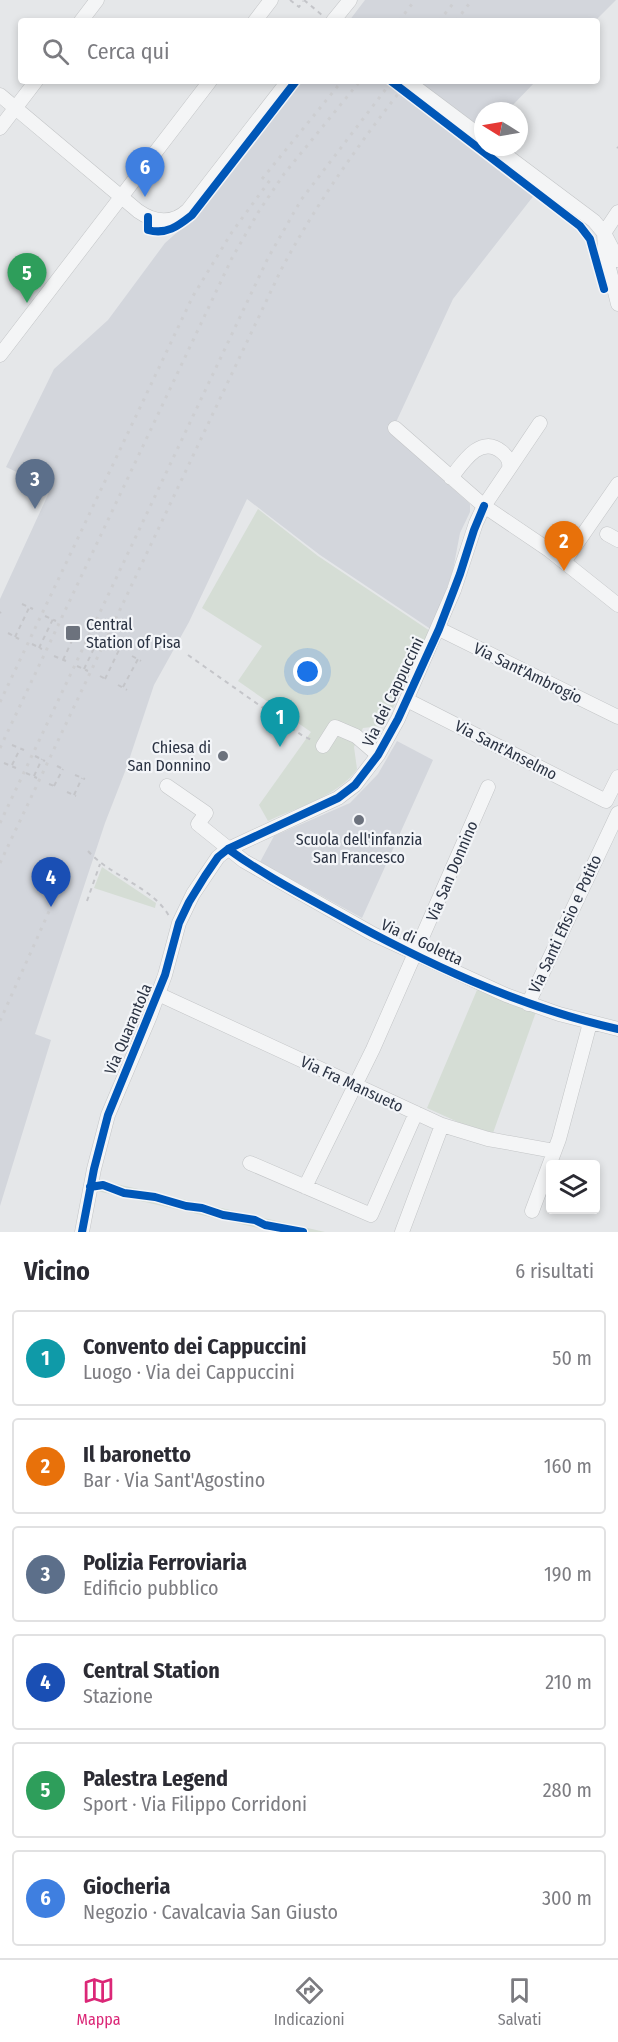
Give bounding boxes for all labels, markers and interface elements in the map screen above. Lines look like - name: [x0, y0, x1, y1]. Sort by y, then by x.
- search box: [18, 18, 600, 84]
- icon: search: [39, 35, 72, 68]
- text: Cerca qui: [87, 38, 170, 65]
- north arrow: [474, 102, 528, 156]
- pin: 6: [126, 148, 164, 197]
- pin: 5: [8, 254, 46, 303]
- pin: 3: [15, 460, 54, 509]
- pin: 2: [544, 522, 584, 571]
- place label: Central Station of Pisa: [86, 615, 181, 652]
- marker: Central Station of Pisa: [64, 624, 82, 642]
- street label: Via dei Cappuccini: [358, 634, 428, 750]
- street label: Via Sant'Ambrogio: [471, 638, 585, 708]
- your location: [293, 657, 322, 686]
- pin: 1: [260, 698, 300, 747]
- street label: Via Sant'Anselmo: [452, 716, 560, 784]
- place label: Chiesa di San Donnino: [128, 738, 211, 775]
- marker: Chiesa di San Donnino: [216, 749, 230, 763]
- marker: Scuola dell'infanzia San Francesco: [352, 813, 366, 827]
- street label: Via San Donnino: [422, 818, 482, 924]
- place label: Scuola dell'infanzia San Francesco: [296, 830, 422, 867]
- street label: Via Santi Efisio e Potito: [525, 852, 605, 996]
- pin: 4: [32, 858, 70, 907]
- street label: Via di Goletta: [378, 915, 466, 969]
- street label: Via Quarantola: [100, 981, 156, 1077]
- street label: Via Fra Mansueto: [298, 1052, 406, 1116]
- map controls: [546, 1160, 600, 1214]
- button: layers: [546, 1160, 600, 1214]
- text: Vicino: [24, 1256, 90, 1287]
- text: 6 risultati: [515, 1259, 594, 1283]
- text: Convento dei Cappuccini: [83, 1333, 306, 1360]
- text: 1: [41, 1346, 50, 1370]
- text: 50 m: [552, 1346, 592, 1370]
- text: Luogo · Via dei Cappuccini: [83, 1360, 295, 1384]
- text: Il baronetto: [83, 1441, 191, 1468]
- text: 2: [41, 1454, 50, 1478]
- text: 160 m: [544, 1454, 592, 1478]
- text: Bar · Via Sant'Agostino: [83, 1468, 265, 1492]
- text: Polizia Ferroviaria: [83, 1549, 247, 1576]
- text: 3: [41, 1562, 50, 1586]
- text: 190 m: [544, 1562, 592, 1586]
- text: Edificio pubblico: [83, 1576, 218, 1600]
- text: Central Station: [83, 1657, 220, 1684]
- text: 4: [40, 1670, 51, 1694]
- text: 210 m: [545, 1670, 592, 1694]
- text: Stazione: [83, 1684, 153, 1708]
- text: Palestra Legend: [83, 1765, 228, 1792]
- text: 5: [41, 1778, 50, 1802]
- text: 280 m: [543, 1778, 592, 1802]
- text: Sport · Via Filippo Corridoni: [83, 1792, 307, 1816]
- text: Giocheria: [83, 1873, 170, 1900]
- text: 6: [40, 1886, 51, 1910]
- text: 300 m: [542, 1886, 592, 1910]
- text: Negozio · Cavalcavia San Giusto: [83, 1900, 338, 1924]
- tab: Mappa: [77, 1974, 121, 2029]
- tab: Indicazioni: [274, 1974, 345, 2029]
- tab: Salvati: [498, 1974, 541, 2029]

